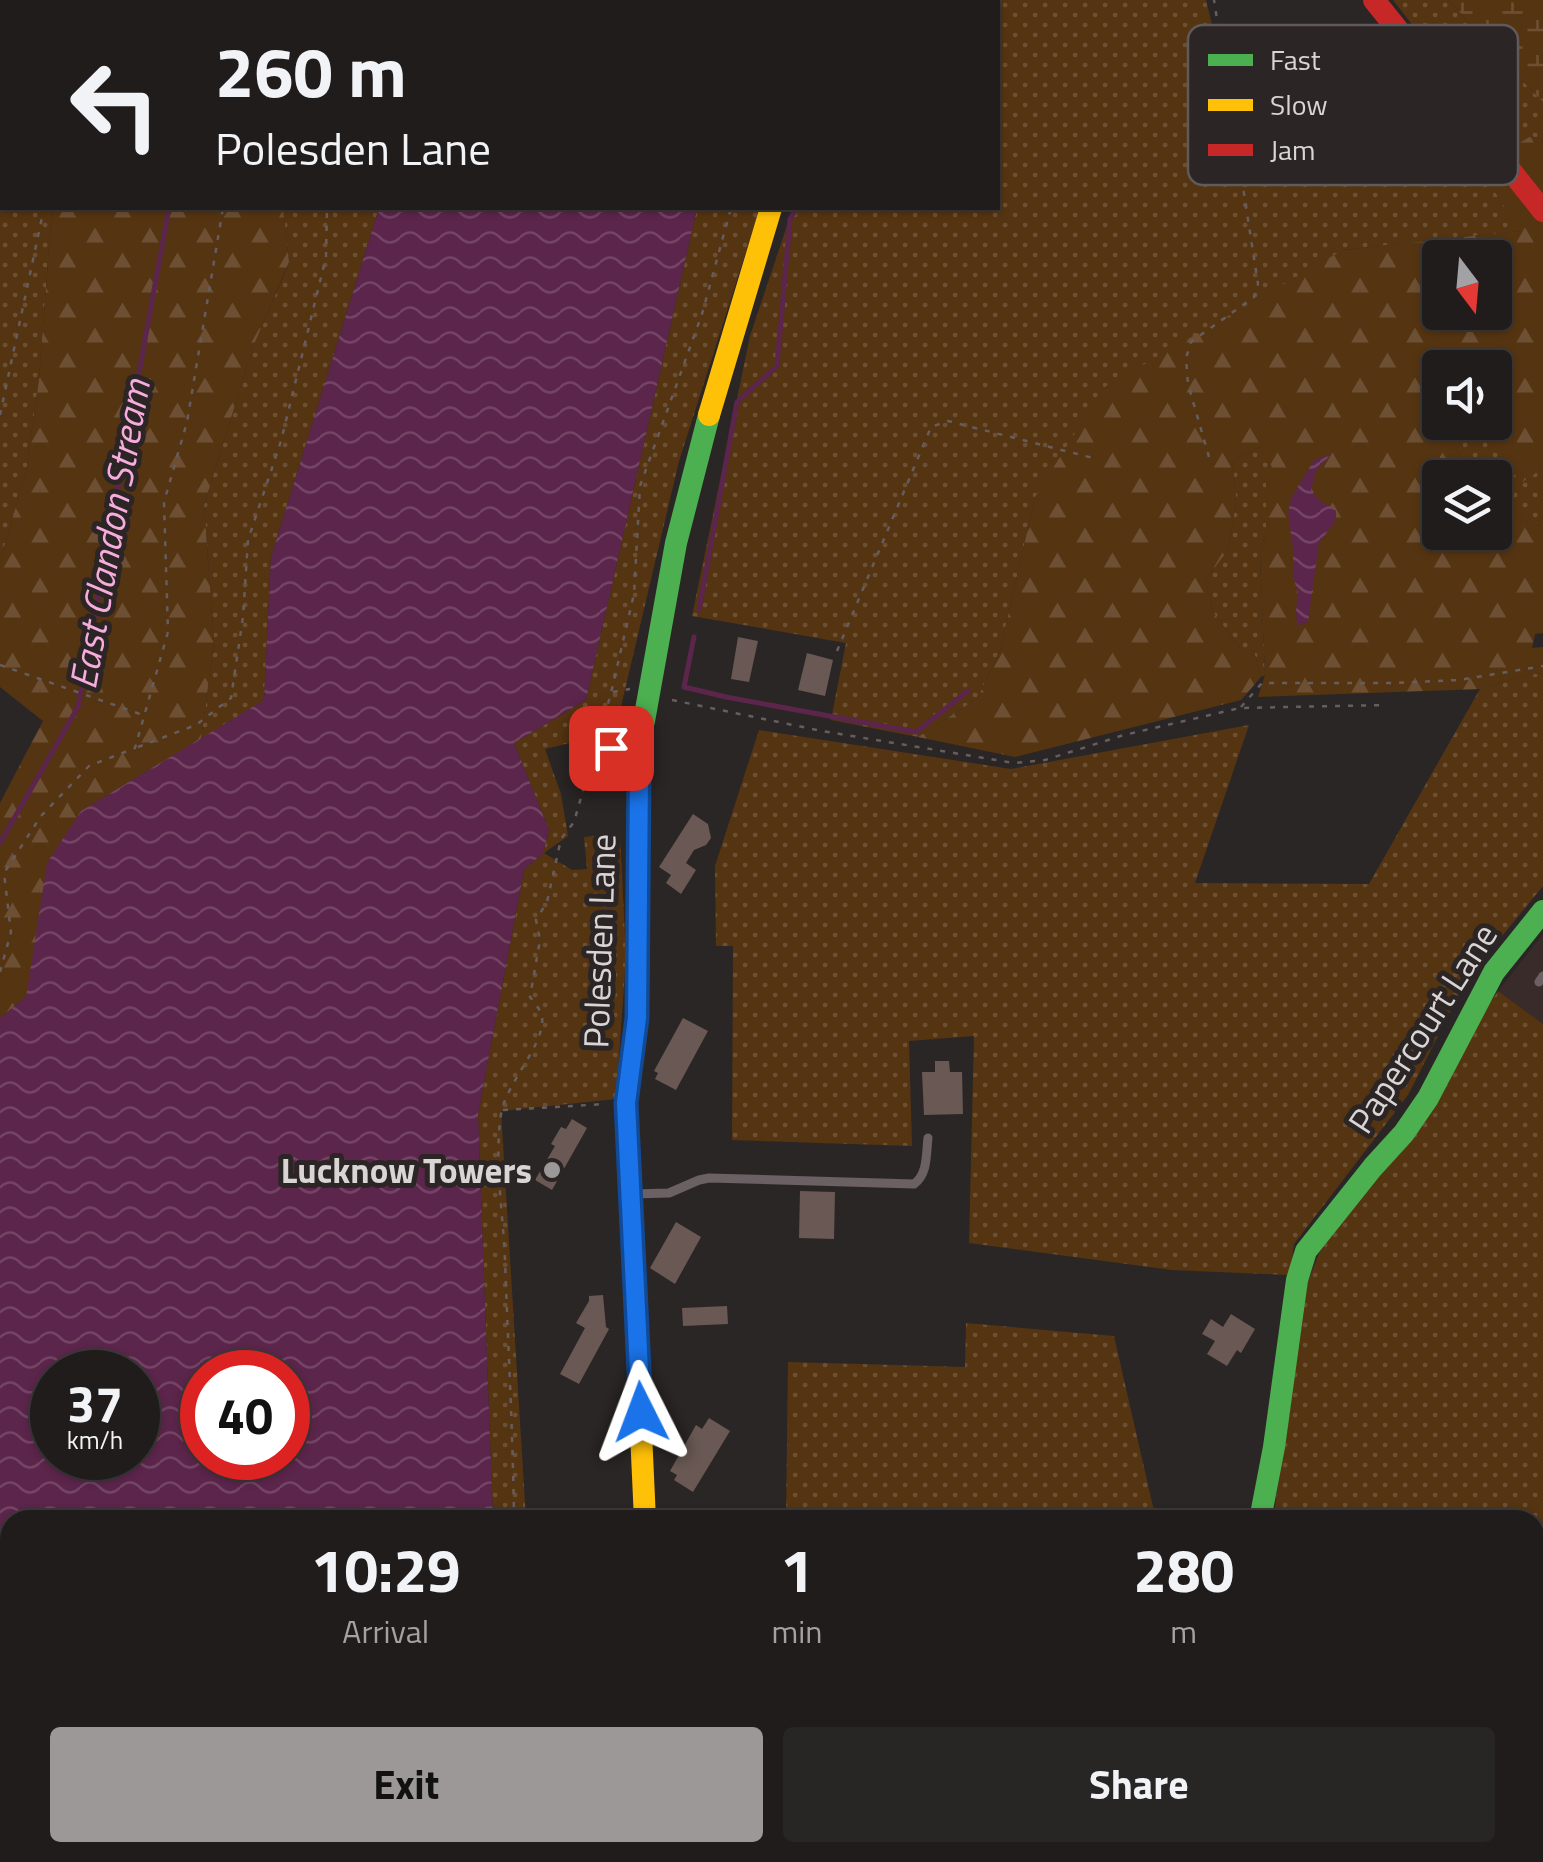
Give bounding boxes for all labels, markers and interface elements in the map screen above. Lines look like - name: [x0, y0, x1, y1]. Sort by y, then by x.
- text: 260 m: [215, 18, 407, 124]
- legend: [1188, 25, 1518, 185]
- text: Fast: [1270, 38, 1321, 81]
- icon: left: [50, 40, 180, 170]
- text: Slow: [1270, 83, 1328, 126]
- text: Polesden Lane: [215, 114, 491, 182]
- text: Jam: [1270, 128, 1316, 171]
- north arrow: [1422, 240, 1512, 330]
- map controls: [1422, 240, 1512, 550]
- button: sound: [1422, 350, 1512, 440]
- water label: East Clandon Stream: [53, 373, 165, 693]
- button: layers: [1422, 460, 1512, 550]
- pin: [569, 706, 654, 791]
- icon: arrive: [584, 721, 639, 776]
- street label: Polesden Lane: [568, 833, 630, 1049]
- street label: Papercourt Lane: [1334, 912, 1510, 1144]
- place label: Lucknow Towers: [281, 1143, 532, 1197]
- marker: Lucknow Towers: [541, 1159, 563, 1181]
- speed limit sign: 40: [180, 1350, 310, 1480]
- position arrow: [589, 1360, 693, 1464]
- text: 37: [67, 1365, 123, 1441]
- text: km/h: [67, 1421, 123, 1459]
- text: 10:29: [311, 1524, 461, 1615]
- text: 1: [780, 1524, 814, 1615]
- text: 280: [1133, 1524, 1234, 1615]
- text: Arrival: [342, 1607, 429, 1655]
- text: min: [771, 1607, 822, 1655]
- text: m: [1170, 1607, 1197, 1655]
- button: Exit: [50, 1727, 763, 1842]
- button: Share: [783, 1727, 1495, 1842]

